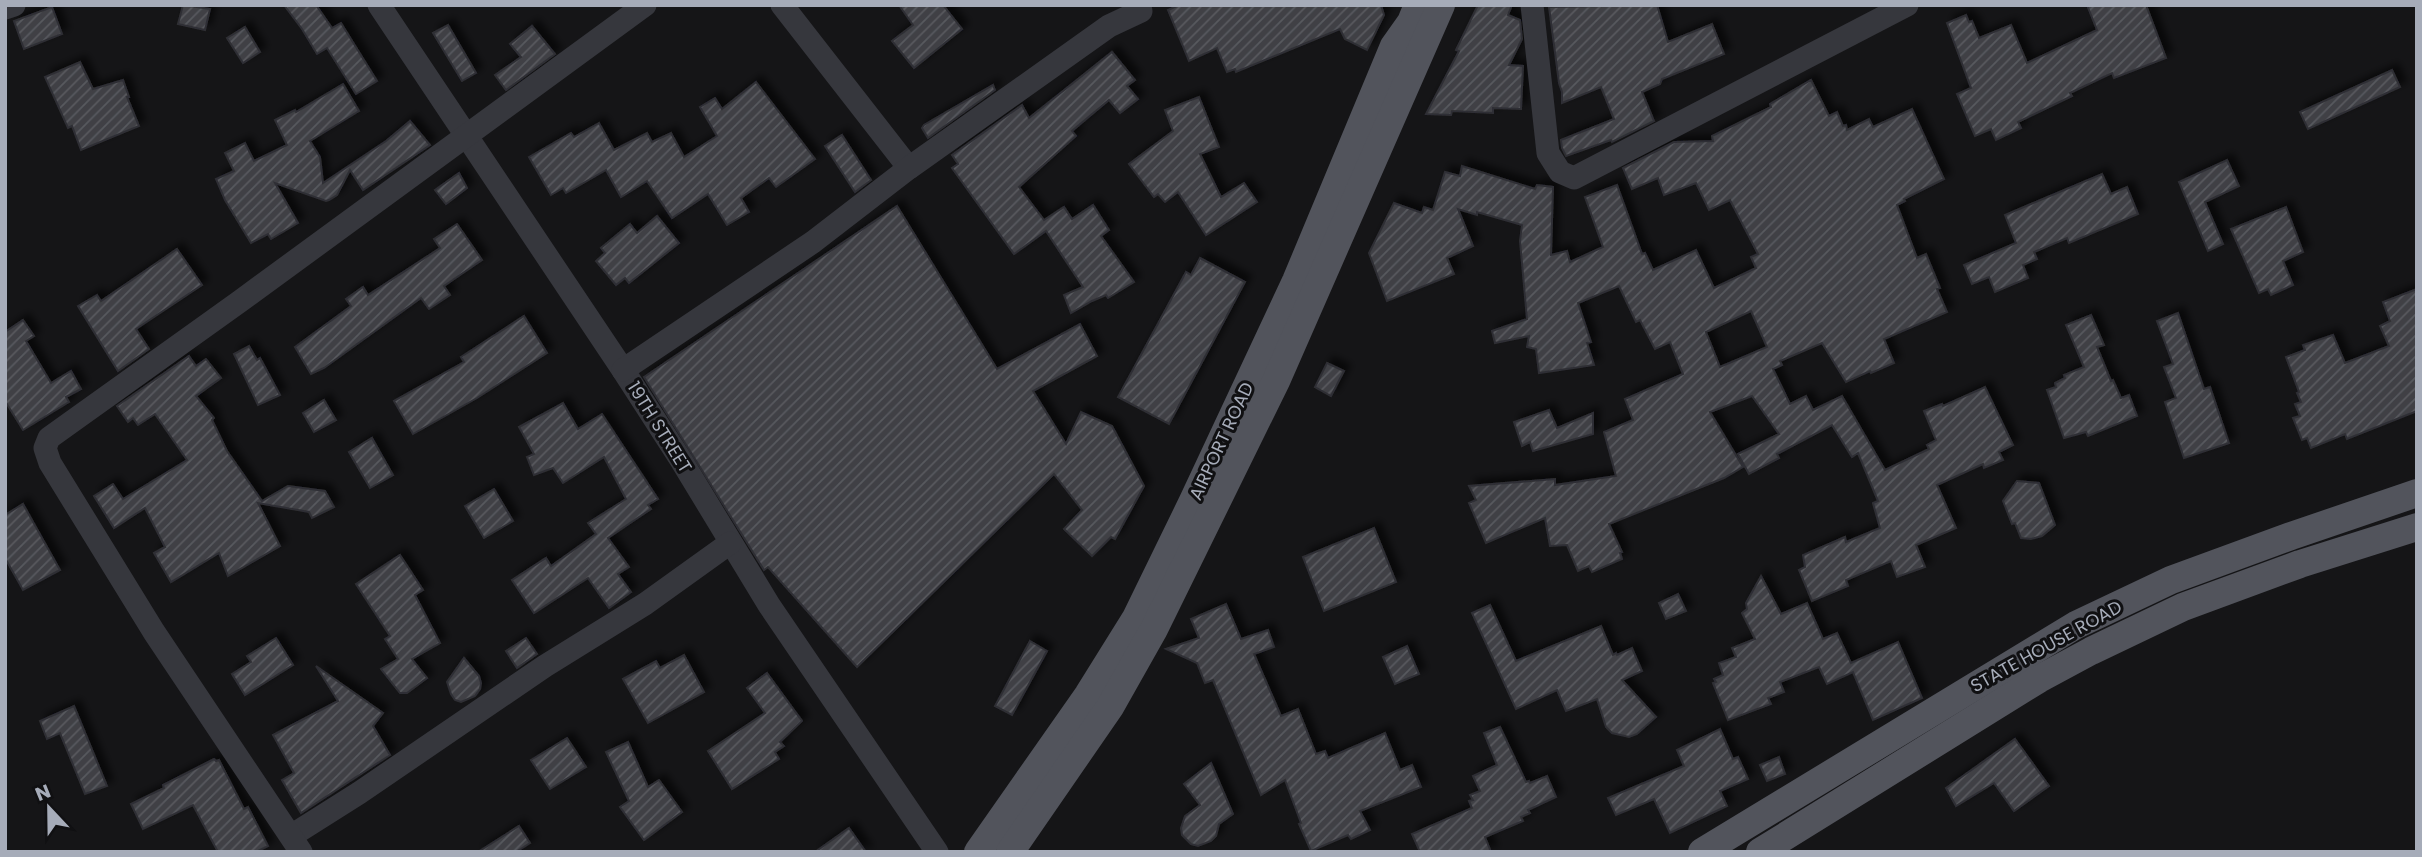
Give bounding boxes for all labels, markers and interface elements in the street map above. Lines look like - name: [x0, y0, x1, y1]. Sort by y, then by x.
- street label: 19TH STREET: [622, 376, 698, 478]
- street label: AIRPORT ROAD: [1183, 378, 1259, 504]
- street label: STATE HOUSE ROAD: [1966, 594, 2126, 698]
- north arrow: [14, 773, 84, 843]
- text: N: [31, 778, 55, 808]

